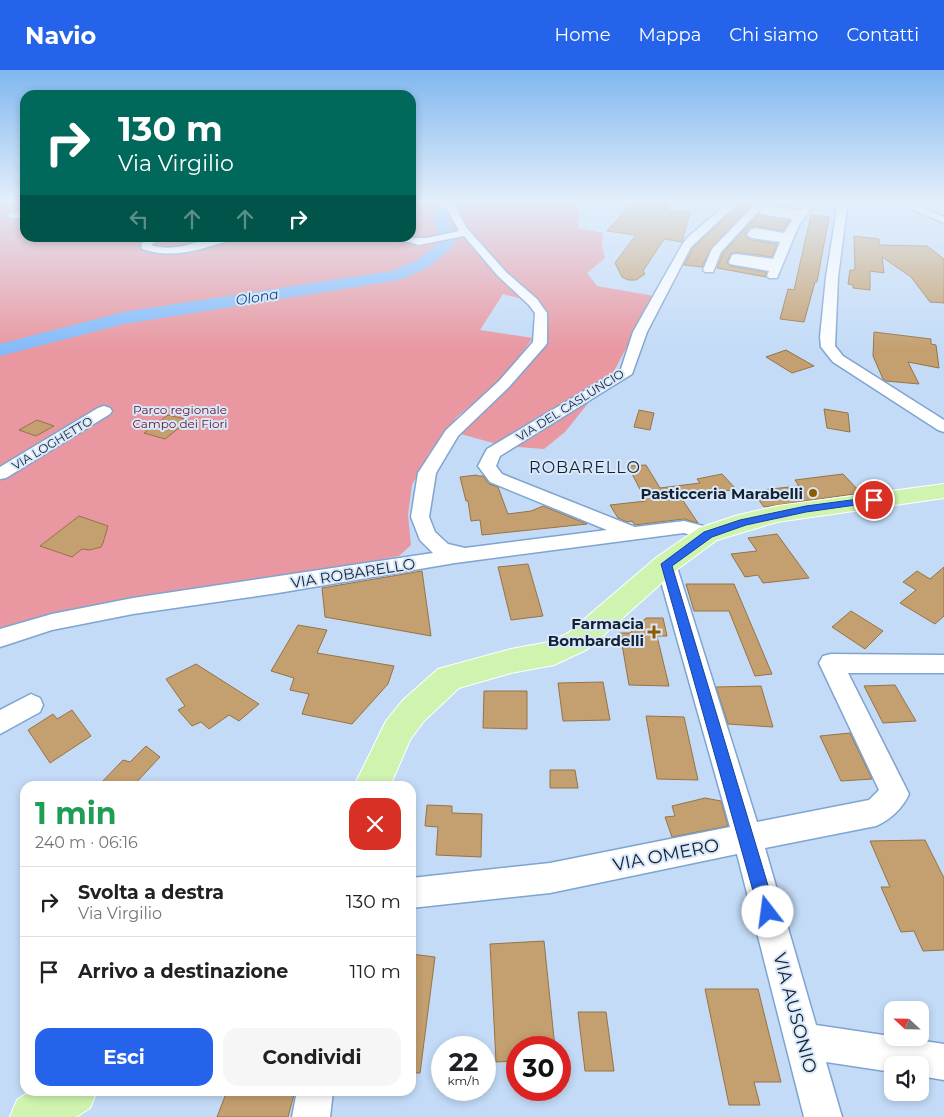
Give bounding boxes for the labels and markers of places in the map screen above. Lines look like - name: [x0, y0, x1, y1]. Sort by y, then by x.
- pin: [853, 479, 895, 521]
- place label: Pasticceria Marabelli: [640, 484, 803, 503]
- marker: Pasticceria Marabelli: [807, 487, 819, 499]
- place label: Farmacia Bombardelli: [548, 614, 644, 650]
- marker: Farmacia Bombardelli: [648, 626, 660, 638]

